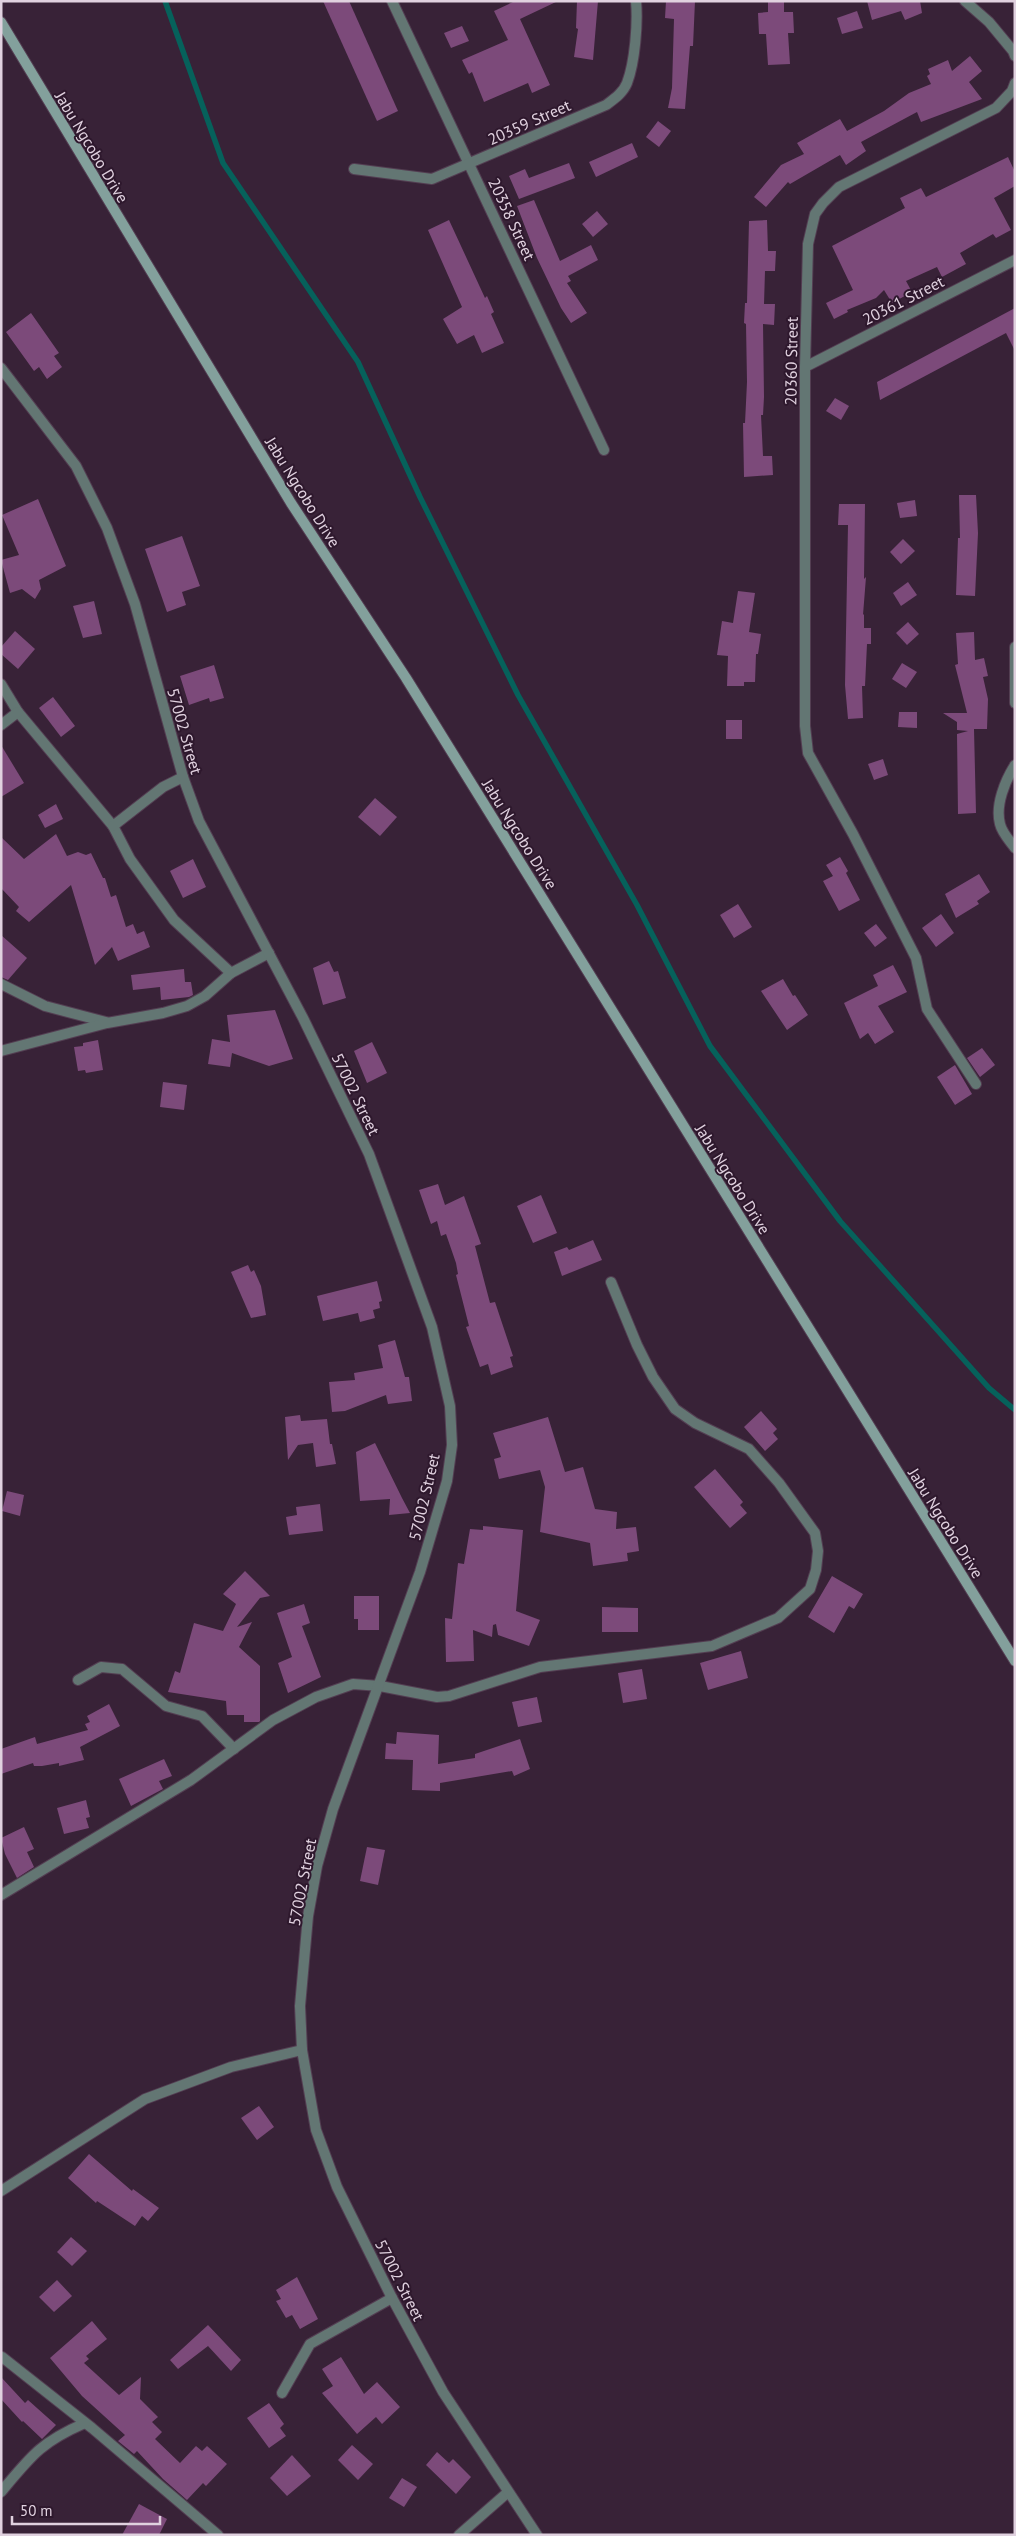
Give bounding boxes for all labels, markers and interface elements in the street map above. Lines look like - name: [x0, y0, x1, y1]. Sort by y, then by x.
- street label: Jabu Ngcobo Drive: [50, 87, 133, 206]
- street label: 20359 Street: [484, 95, 574, 149]
- street label: 20358 Street: [484, 175, 540, 264]
- street label: 20361 Street: [859, 271, 948, 329]
- street label: 20360 Street: [780, 316, 802, 406]
- street label: Jabu Ngcobo Drive: [261, 432, 345, 551]
- street label: 57002 Street: [163, 686, 207, 777]
- street label: Jabu Ngcobo Drive: [478, 774, 562, 893]
- street label: 57002 Street: [328, 1050, 385, 1139]
- street label: Jabu Ngcobo Drive: [691, 1119, 775, 1238]
- street label: 57002 Street: [404, 1451, 444, 1542]
- street label: Jabu Ngcobo Drive: [904, 1463, 988, 1582]
- street label: 57002 Street: [284, 1836, 320, 1927]
- street label: 57002 Street: [371, 2236, 429, 2325]
- scale bar: [12, 2494, 160, 2526]
- text: 50 m: [20, 2501, 53, 2520]

